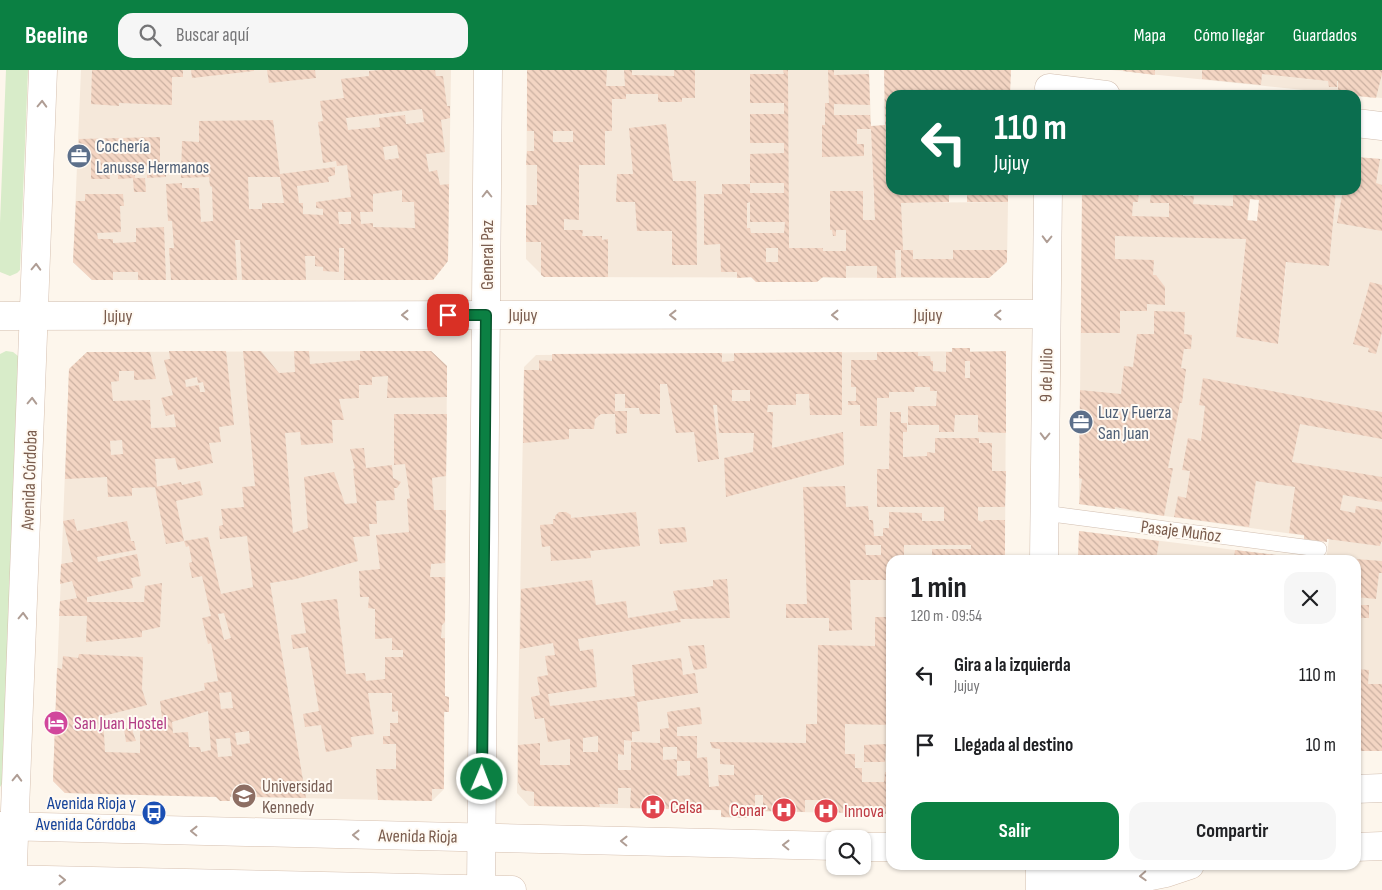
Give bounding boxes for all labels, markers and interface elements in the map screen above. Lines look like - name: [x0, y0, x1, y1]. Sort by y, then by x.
- search box: [118, 13, 468, 58]
- text: Beeline: [25, 21, 88, 50]
- icon: search: [136, 21, 164, 49]
- text: Buscar aquí: [176, 24, 249, 47]
- text: Mapa: [1134, 25, 1166, 46]
- text: Cómo llegar: [1194, 25, 1265, 46]
- text: Guardados: [1293, 25, 1357, 46]
- one-way arrow: [37, 100, 48, 108]
- text: 110 m: [994, 107, 1067, 150]
- icon: left: [911, 110, 976, 175]
- place label: Cochería Lanusse Hermanos: [96, 136, 209, 178]
- office icon: Cochería Lanusse Hermanos: [66, 143, 92, 169]
- text: Jujuy: [994, 150, 1029, 177]
- one-way arrow: [482, 190, 492, 198]
- street label: General Paz: [477, 219, 498, 290]
- one-way arrow: [1042, 235, 1052, 243]
- one-way arrow: [31, 263, 42, 271]
- pin: [427, 294, 469, 336]
- icon: arrive: [434, 301, 462, 329]
- street label: Jujuy: [508, 305, 537, 326]
- street label: Jujuy: [913, 305, 942, 326]
- street label: Jujuy: [103, 306, 132, 327]
- one-way arrow: [401, 310, 408, 320]
- one-way arrow: [668, 310, 676, 320]
- one-way arrow: [831, 310, 838, 320]
- one-way arrow: [993, 310, 1001, 320]
- street label: 9 de Julio: [1036, 348, 1057, 402]
- one-way arrow: [27, 397, 37, 404]
- place label: Luz y Fuerza San Juan: [1098, 402, 1172, 444]
- office icon: Luz y Fuerza San Juan: [1068, 409, 1094, 435]
- street label: Avenida Córdoba: [17, 430, 42, 531]
- one-way arrow: [1040, 432, 1050, 440]
- street label: Pasaje Muñoz: [1140, 516, 1223, 547]
- text: 1 min: [911, 570, 967, 606]
- button: close: [1284, 572, 1336, 624]
- text: 120 m · 09:54: [911, 607, 982, 626]
- one-way arrow: [18, 612, 29, 620]
- text: Gira a la izquierda: [954, 654, 1071, 677]
- icon: left: [911, 661, 939, 689]
- text: 110 m: [1299, 664, 1336, 687]
- text: Jujuy: [954, 677, 980, 696]
- hotel icon: San Juan Hostel: [43, 710, 69, 736]
- place label: San Juan Hostel: [74, 713, 167, 734]
- icon: arrive: [911, 731, 939, 759]
- text: Llegada al destino: [954, 734, 1073, 757]
- text: 10 m: [1306, 734, 1336, 757]
- position arrow: [455, 752, 507, 804]
- one-way arrow: [11, 774, 22, 782]
- place label: Universidad Kennedy: [262, 776, 333, 818]
- school or university icon: Universidad Kennedy: [231, 783, 257, 809]
- place label: Avenida Rioja y Avenida Córdoba: [35, 793, 136, 835]
- hospital icon: Celsa: [640, 794, 666, 820]
- place label: Celsa: [670, 797, 703, 818]
- hospital icon: Conar: [771, 797, 797, 823]
- hospital icon: Innova: [813, 798, 839, 824]
- bus stop icon: Avenida Rioja y Avenida Córdoba: [141, 800, 167, 826]
- place label: Conar: [730, 800, 766, 821]
- place label: Innova: [844, 801, 884, 822]
- button: Salir: [911, 802, 1119, 860]
- button: Compartir: [1129, 802, 1336, 860]
- street label: Avenida Rioja: [377, 825, 458, 848]
- one-way arrow: [190, 826, 198, 836]
- one-way arrow: [352, 829, 360, 840]
- map controls: [826, 830, 871, 875]
- button: search: [826, 830, 871, 875]
- one-way arrow: [620, 836, 628, 846]
- one-way arrow: [782, 840, 790, 850]
- one-way arrow: [1139, 871, 1147, 882]
- one-way arrow: [58, 875, 66, 885]

